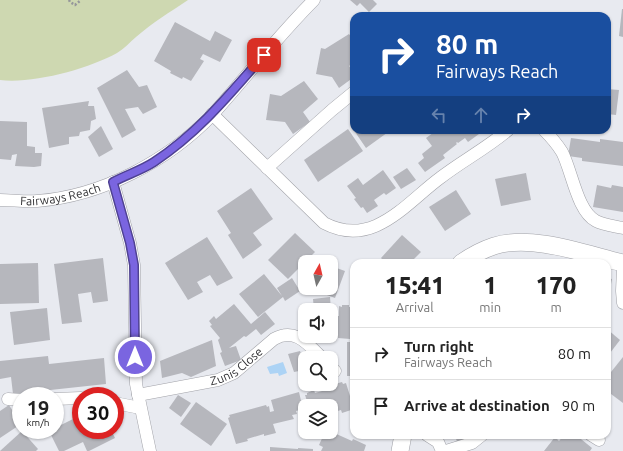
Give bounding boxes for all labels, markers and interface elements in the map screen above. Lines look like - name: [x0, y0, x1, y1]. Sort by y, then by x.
- icon: right: [370, 28, 422, 80]
- text: 80 m: [436, 28, 498, 59]
- pin: [247, 38, 281, 72]
- icon: arrive: [253, 44, 275, 66]
- text: Fairways Reach: [436, 61, 558, 81]
- icon: left: [428, 104, 450, 126]
- icon: ahead: [470, 104, 492, 126]
- icon: right: [512, 104, 534, 126]
- street label: Fairways Reach: [20, 181, 102, 207]
- north arrow: [298, 255, 338, 295]
- map controls: [298, 255, 338, 439]
- text: 15:41: [385, 272, 445, 299]
- text: 1: [483, 272, 497, 299]
- text: 170: [536, 272, 576, 299]
- text: Arrival: [396, 300, 434, 314]
- text: min: [479, 300, 501, 314]
- text: m: [550, 300, 562, 314]
- button: sound: [298, 303, 338, 343]
- position arrow: [114, 336, 156, 378]
- text: Turn right: [404, 338, 474, 355]
- icon: right: [370, 343, 392, 365]
- street label: Zunis Close: [209, 345, 265, 387]
- text: 80 m: [558, 345, 591, 362]
- button: search: [298, 351, 338, 391]
- text: Fairways Reach: [404, 355, 492, 369]
- speed limit sign: 30: [72, 387, 124, 439]
- icon: arrive: [370, 395, 392, 417]
- text: 19: [27, 396, 49, 419]
- text: Arrive at destination: [404, 397, 550, 414]
- text: 90 m: [562, 397, 595, 414]
- button: layers: [298, 399, 338, 439]
- text: km/h: [26, 417, 50, 428]

